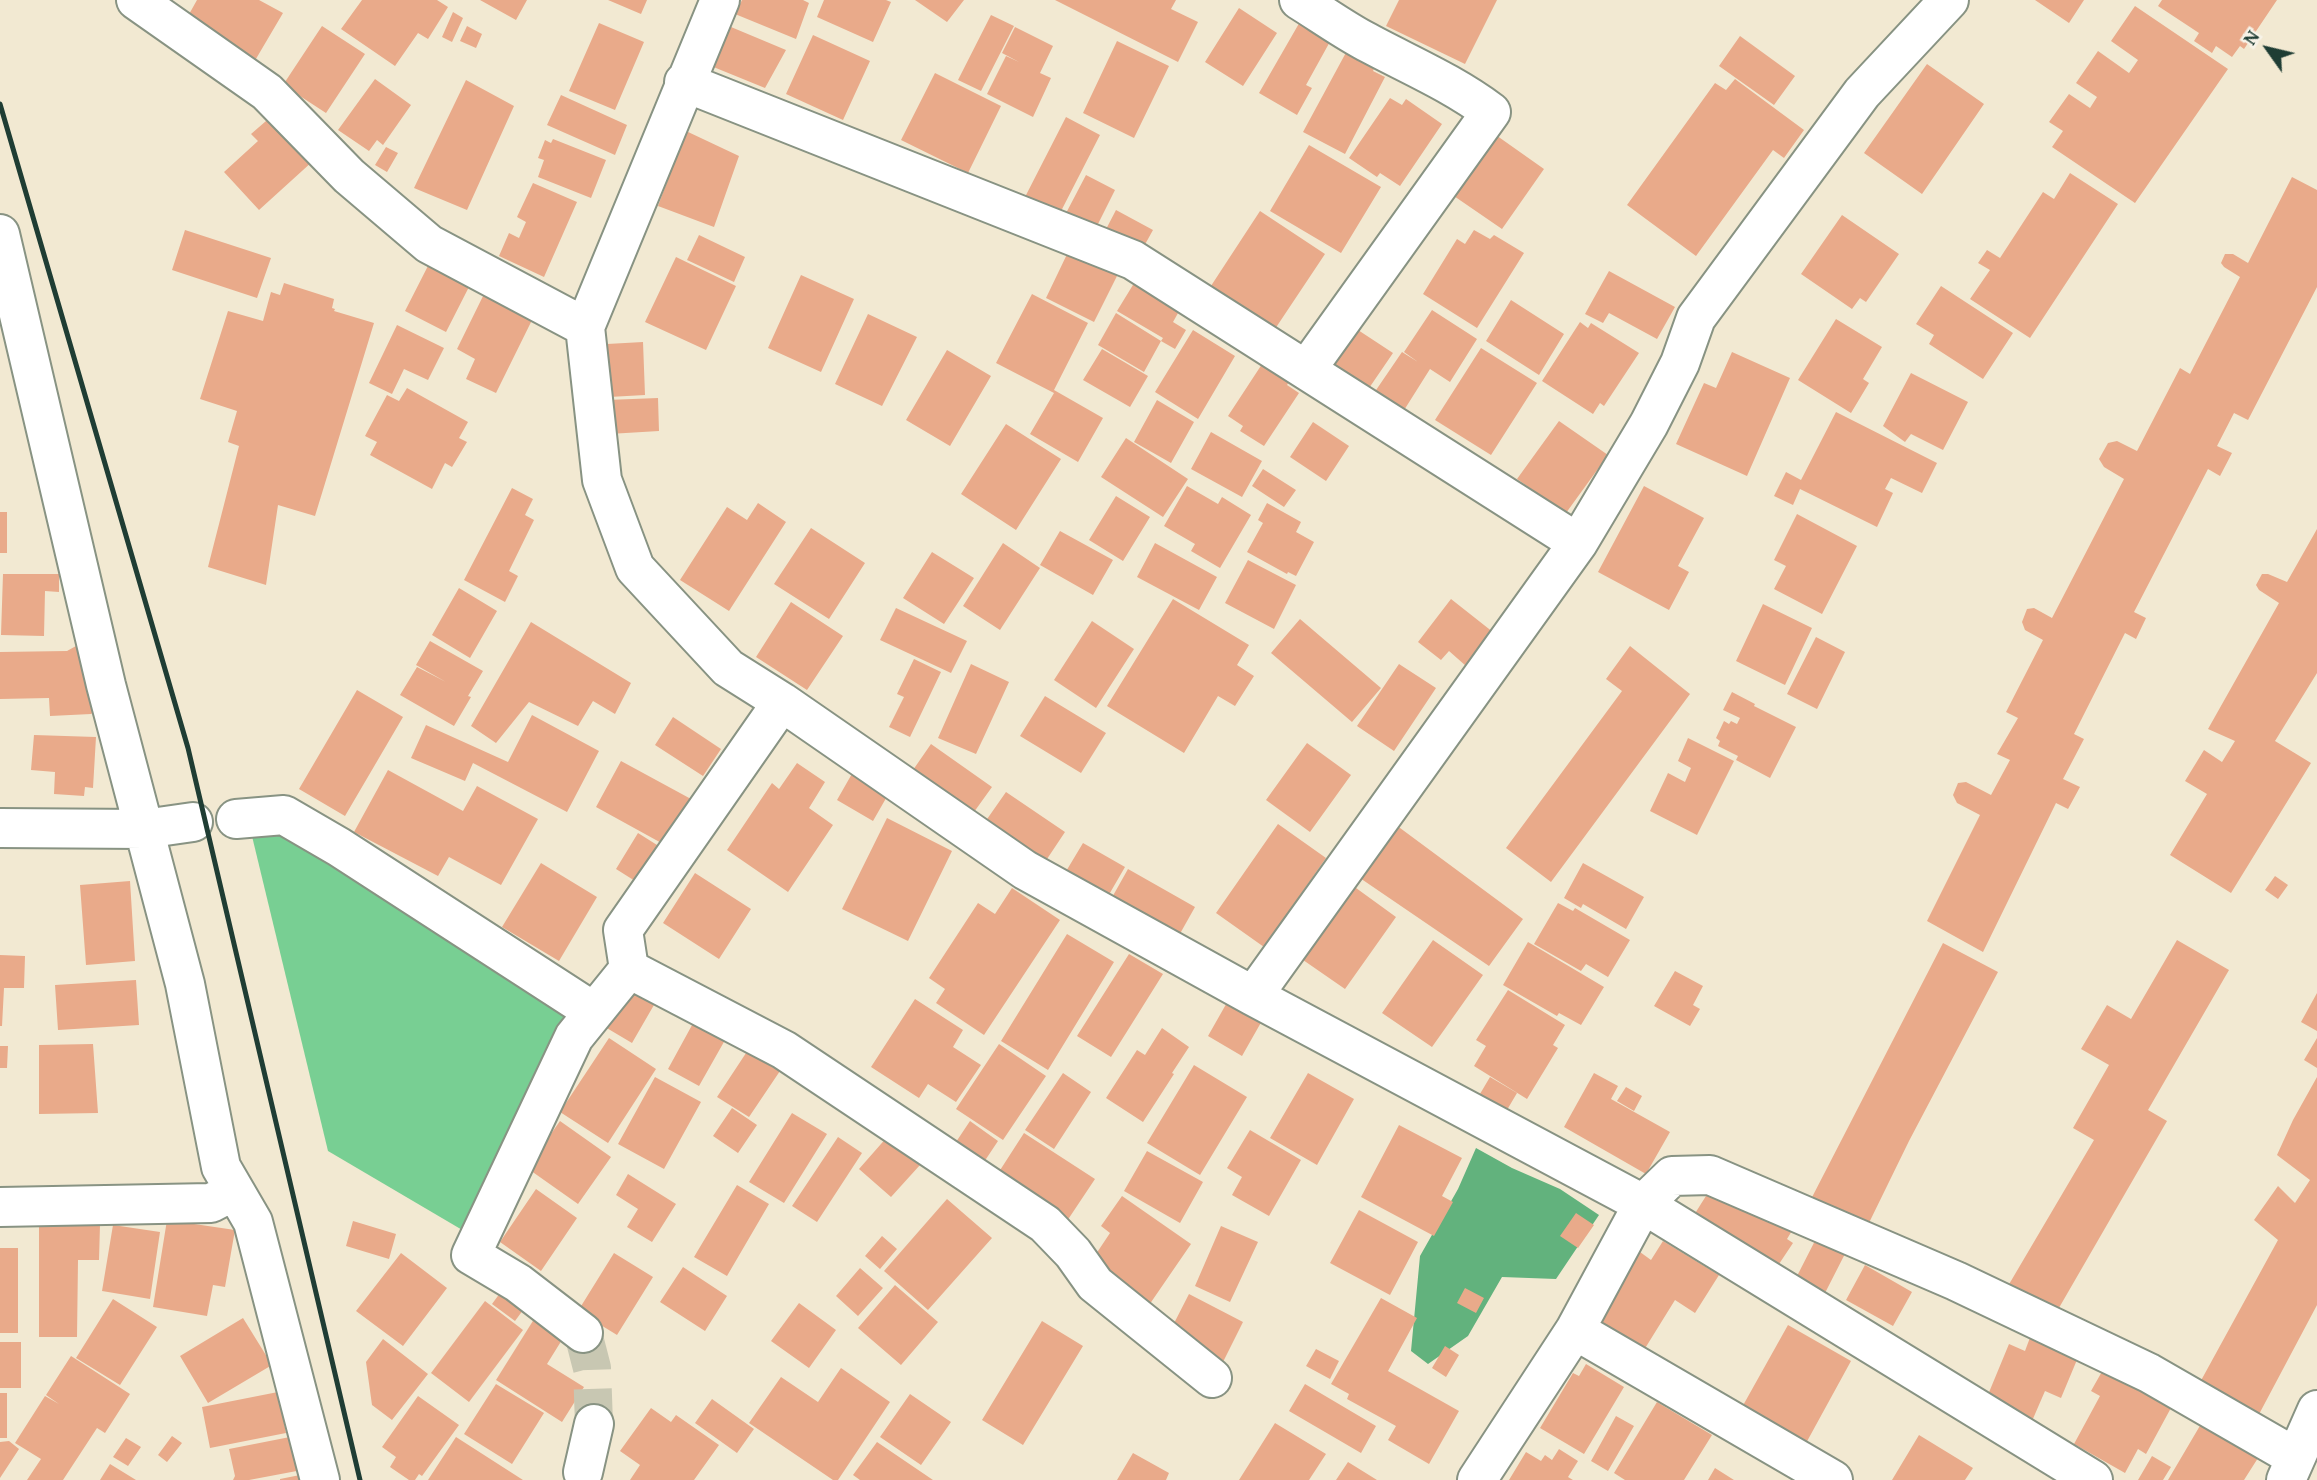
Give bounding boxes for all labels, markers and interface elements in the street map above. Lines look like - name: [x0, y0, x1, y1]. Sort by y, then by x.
- north arrow: [2233, 14, 2303, 84]
- text: N: [2235, 24, 2266, 50]

